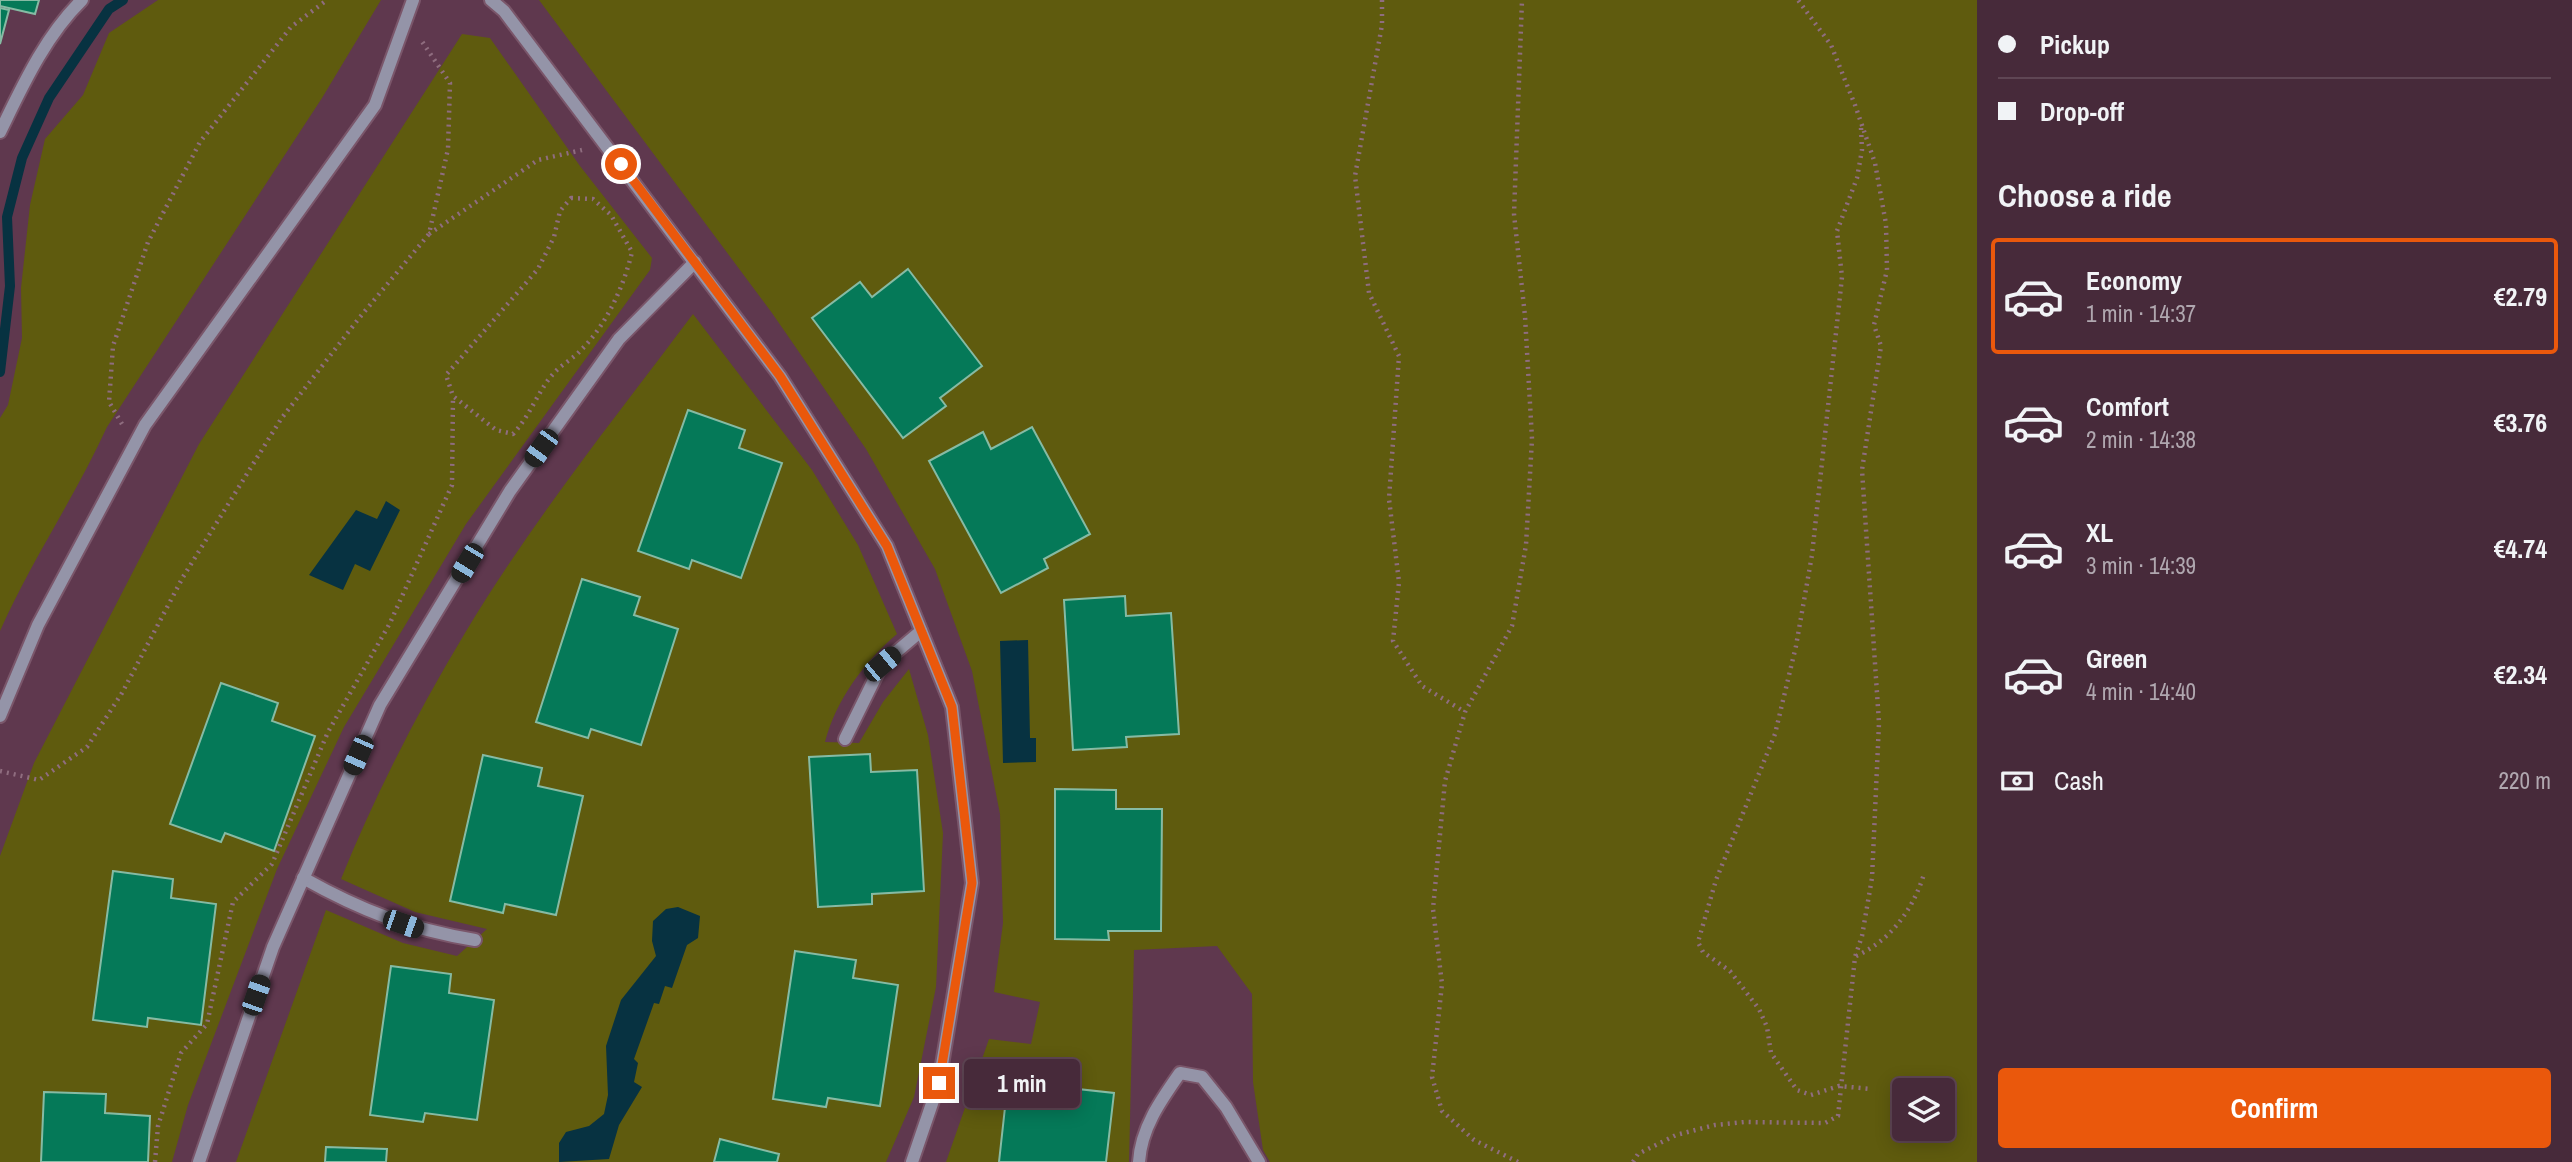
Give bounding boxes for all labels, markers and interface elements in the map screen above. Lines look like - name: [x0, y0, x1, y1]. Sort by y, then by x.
- text: Pickup: [2040, 27, 2110, 62]
- text: Drop-off: [2040, 94, 2124, 129]
- route start: [605, 148, 637, 180]
- text: Choose a ride: [1998, 174, 2172, 217]
- text: Economy: [2086, 263, 2182, 298]
- icon: car: [2002, 265, 2065, 328]
- text: €2.79: [2494, 279, 2547, 314]
- text: 1 min · 14:37: [2086, 298, 2196, 329]
- text: Comfort: [2086, 389, 2169, 424]
- icon: car: [2002, 391, 2065, 454]
- text: €3.76: [2494, 405, 2547, 440]
- text: 2 min · 14:38: [2086, 424, 2196, 455]
- car: [521, 425, 562, 471]
- text: XL: [2086, 515, 2113, 550]
- icon: car: [2002, 517, 2065, 580]
- text: €4.74: [2494, 531, 2547, 566]
- car: [448, 540, 487, 586]
- text: 3 min · 14:39: [2086, 550, 2196, 581]
- text: Green: [2086, 641, 2148, 676]
- car: [860, 642, 905, 686]
- icon: car: [2002, 643, 2065, 706]
- text: €2.34: [2494, 657, 2547, 692]
- text: 4 min · 14:40: [2086, 676, 2196, 707]
- car: [340, 732, 377, 778]
- icon: cash: [1998, 762, 2036, 800]
- text: Cash: [2054, 763, 2104, 798]
- text: 220 m: [2499, 765, 2551, 796]
- car: [380, 907, 427, 941]
- car: [240, 972, 273, 1018]
- callout: 1 min: [964, 1058, 1079, 1108]
- route end: [923, 1067, 955, 1099]
- text: 1 min: [997, 1068, 1047, 1099]
- button: Confirm: [1998, 1068, 2551, 1148]
- map controls: [1892, 1078, 1955, 1141]
- button: layers: [1892, 1078, 1955, 1141]

